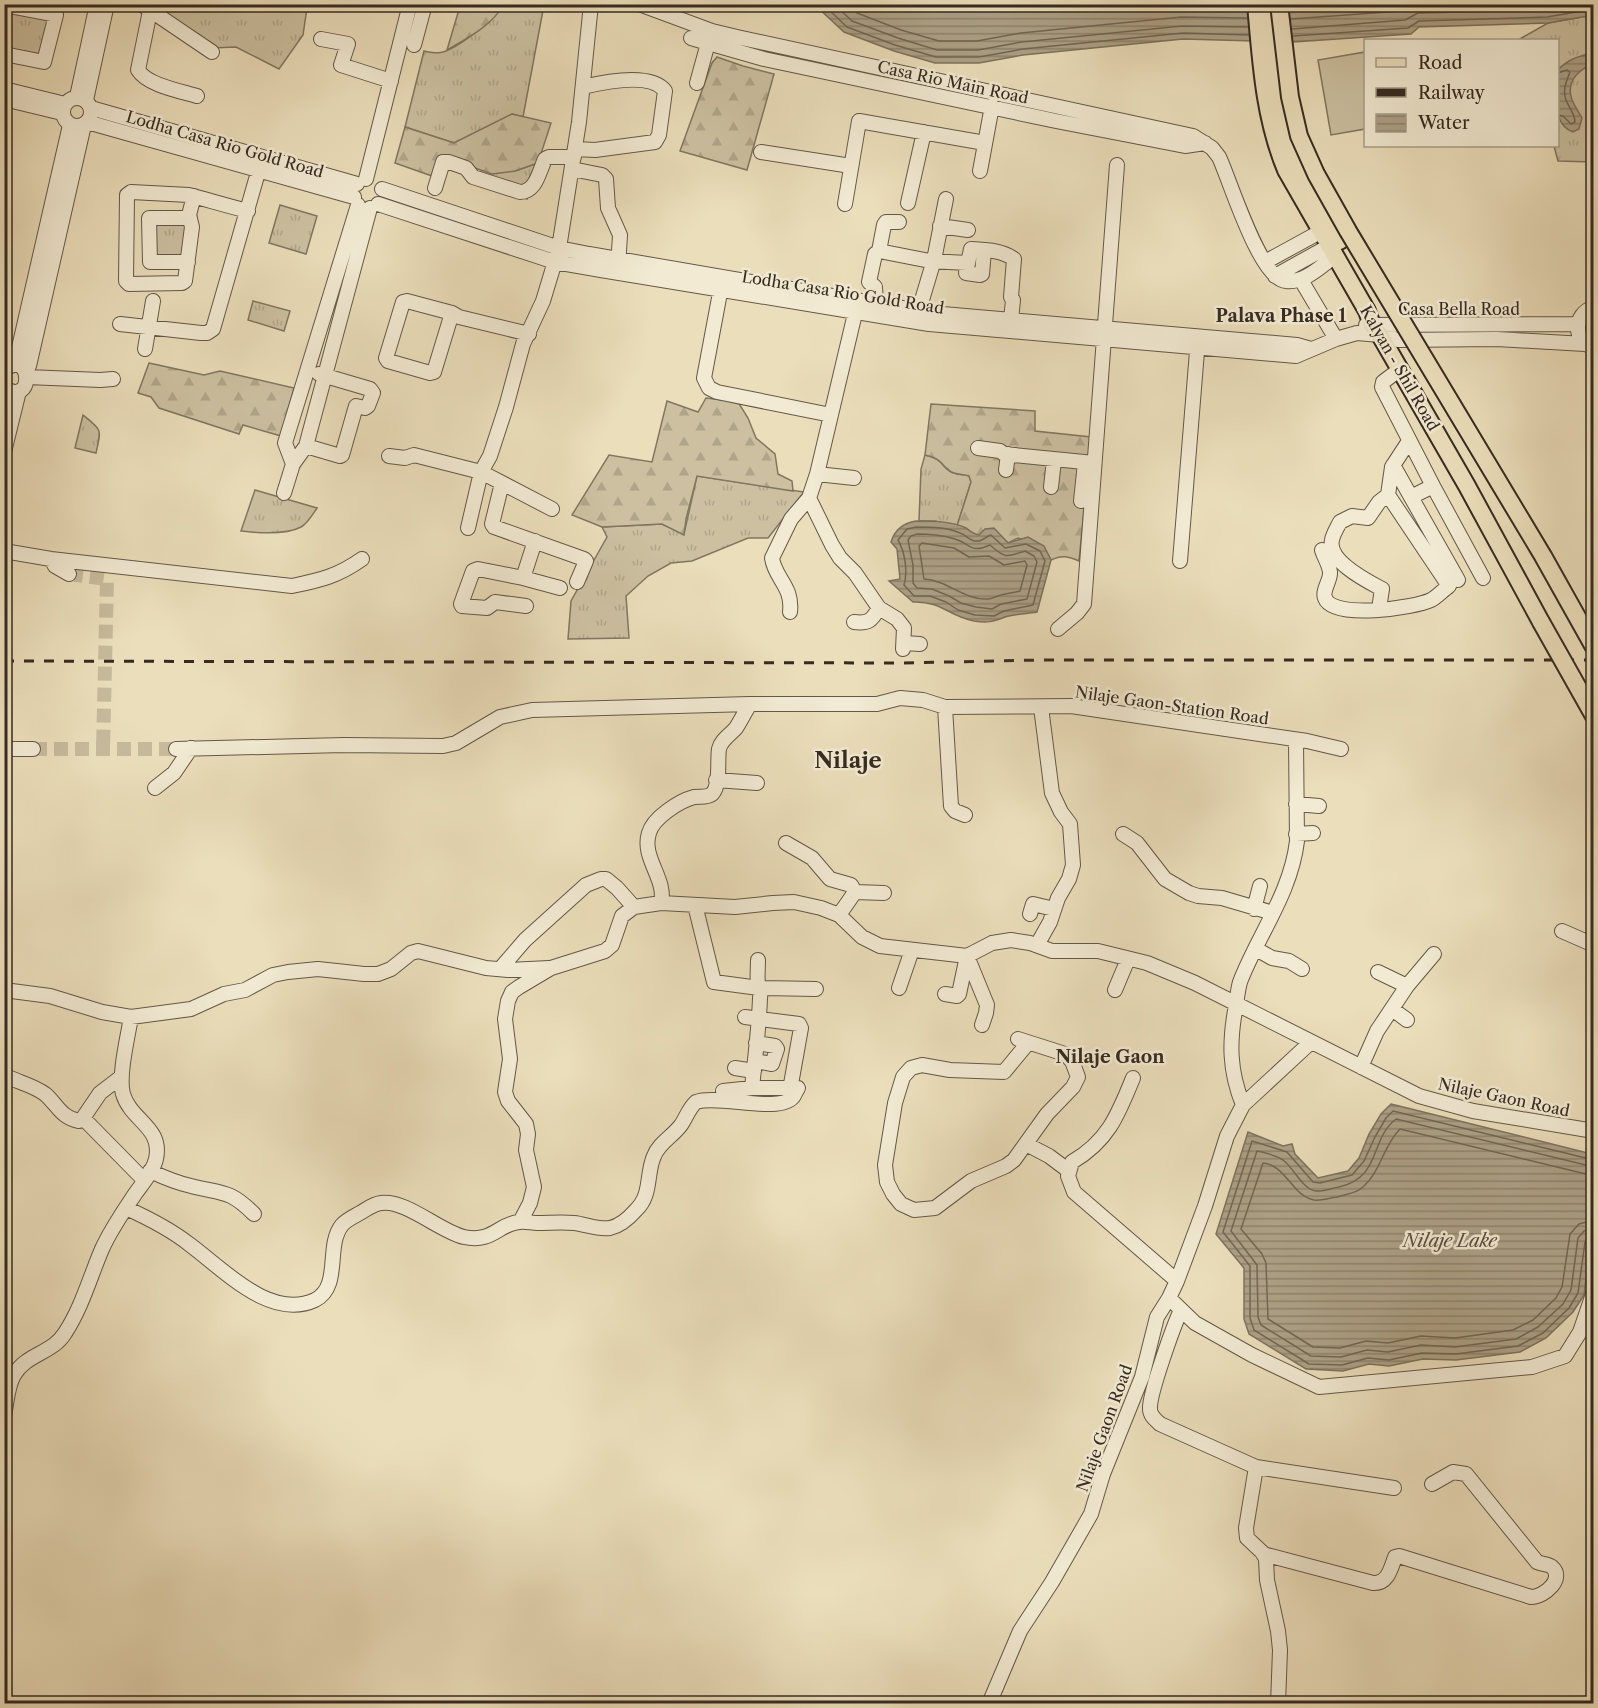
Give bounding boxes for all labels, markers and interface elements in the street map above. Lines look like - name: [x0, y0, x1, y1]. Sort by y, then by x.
- legend: [1364, 39, 1559, 147]
- text: Road: [1418, 52, 1463, 74]
- street label: Casa Rio Main Road: [876, 56, 1031, 108]
- text: Railway: [1418, 82, 1486, 104]
- street label: Lodha Casa Rio Gold Road: [124, 106, 326, 182]
- text: Water: [1417, 112, 1470, 134]
- street label: Lodha Casa Rio Gold Road: [740, 266, 946, 318]
- street label: Casa Bella Road: [1398, 299, 1520, 319]
- street label: Kalyan - Shil Road: [1356, 302, 1444, 434]
- district label: Palava Phase 1: [1216, 305, 1346, 327]
- street label: Nilaje Gaon-Station Road: [1074, 682, 1270, 729]
- district label: Nilaje: [814, 747, 882, 774]
- district label: Nilaje Gaon: [1055, 1046, 1165, 1068]
- street label: Nilaje Gaon Road: [1436, 1073, 1572, 1121]
- water label: Nilaje Lake: [1401, 1230, 1498, 1252]
- street label: Nilaje Gaon Road: [1072, 1361, 1136, 1494]

